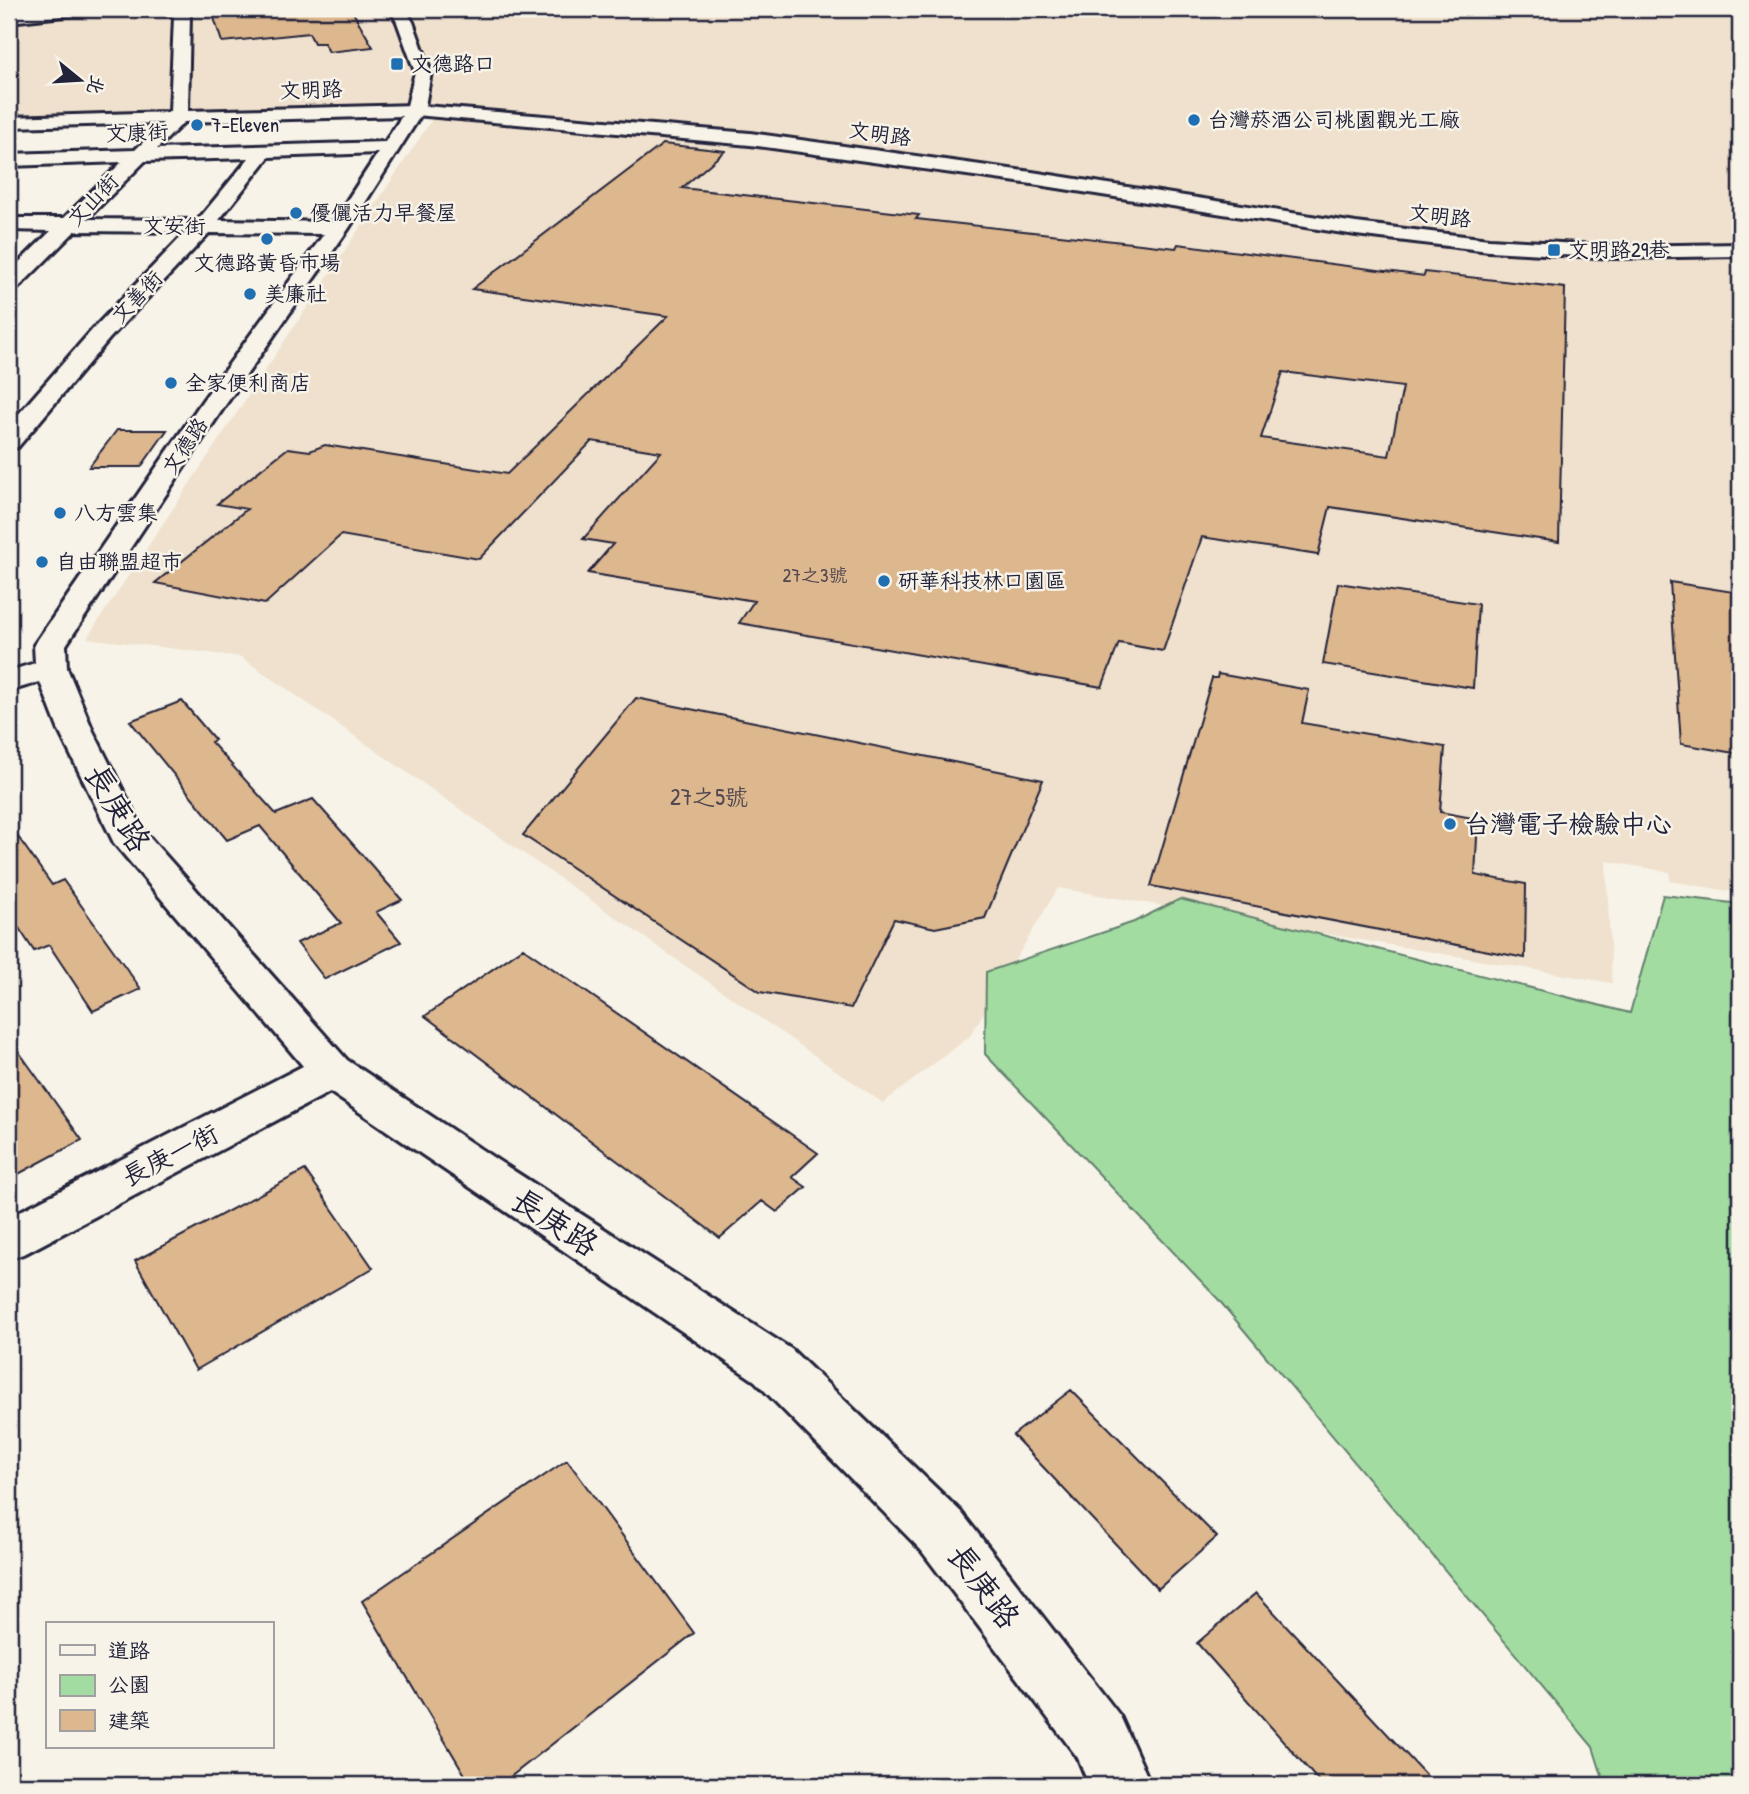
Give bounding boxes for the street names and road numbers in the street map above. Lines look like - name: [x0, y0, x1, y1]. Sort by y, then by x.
- street label: 文明路: [279, 74, 343, 105]
- street label: 文明路: [847, 115, 913, 152]
- street label: 文康街: [105, 117, 169, 148]
- street label: 文山街: [60, 167, 125, 232]
- street label: 文明路: [1407, 197, 1473, 234]
- street label: 文安街: [142, 210, 206, 241]
- street label: 文善街: [104, 264, 169, 329]
- street label: 文德路: [155, 411, 214, 480]
- street label: 長庚路: [75, 756, 162, 860]
- street label: 長庚一街: [115, 1115, 224, 1194]
- street label: 長庚路: [503, 1177, 607, 1266]
- street label: 長庚路: [938, 1534, 1030, 1637]

